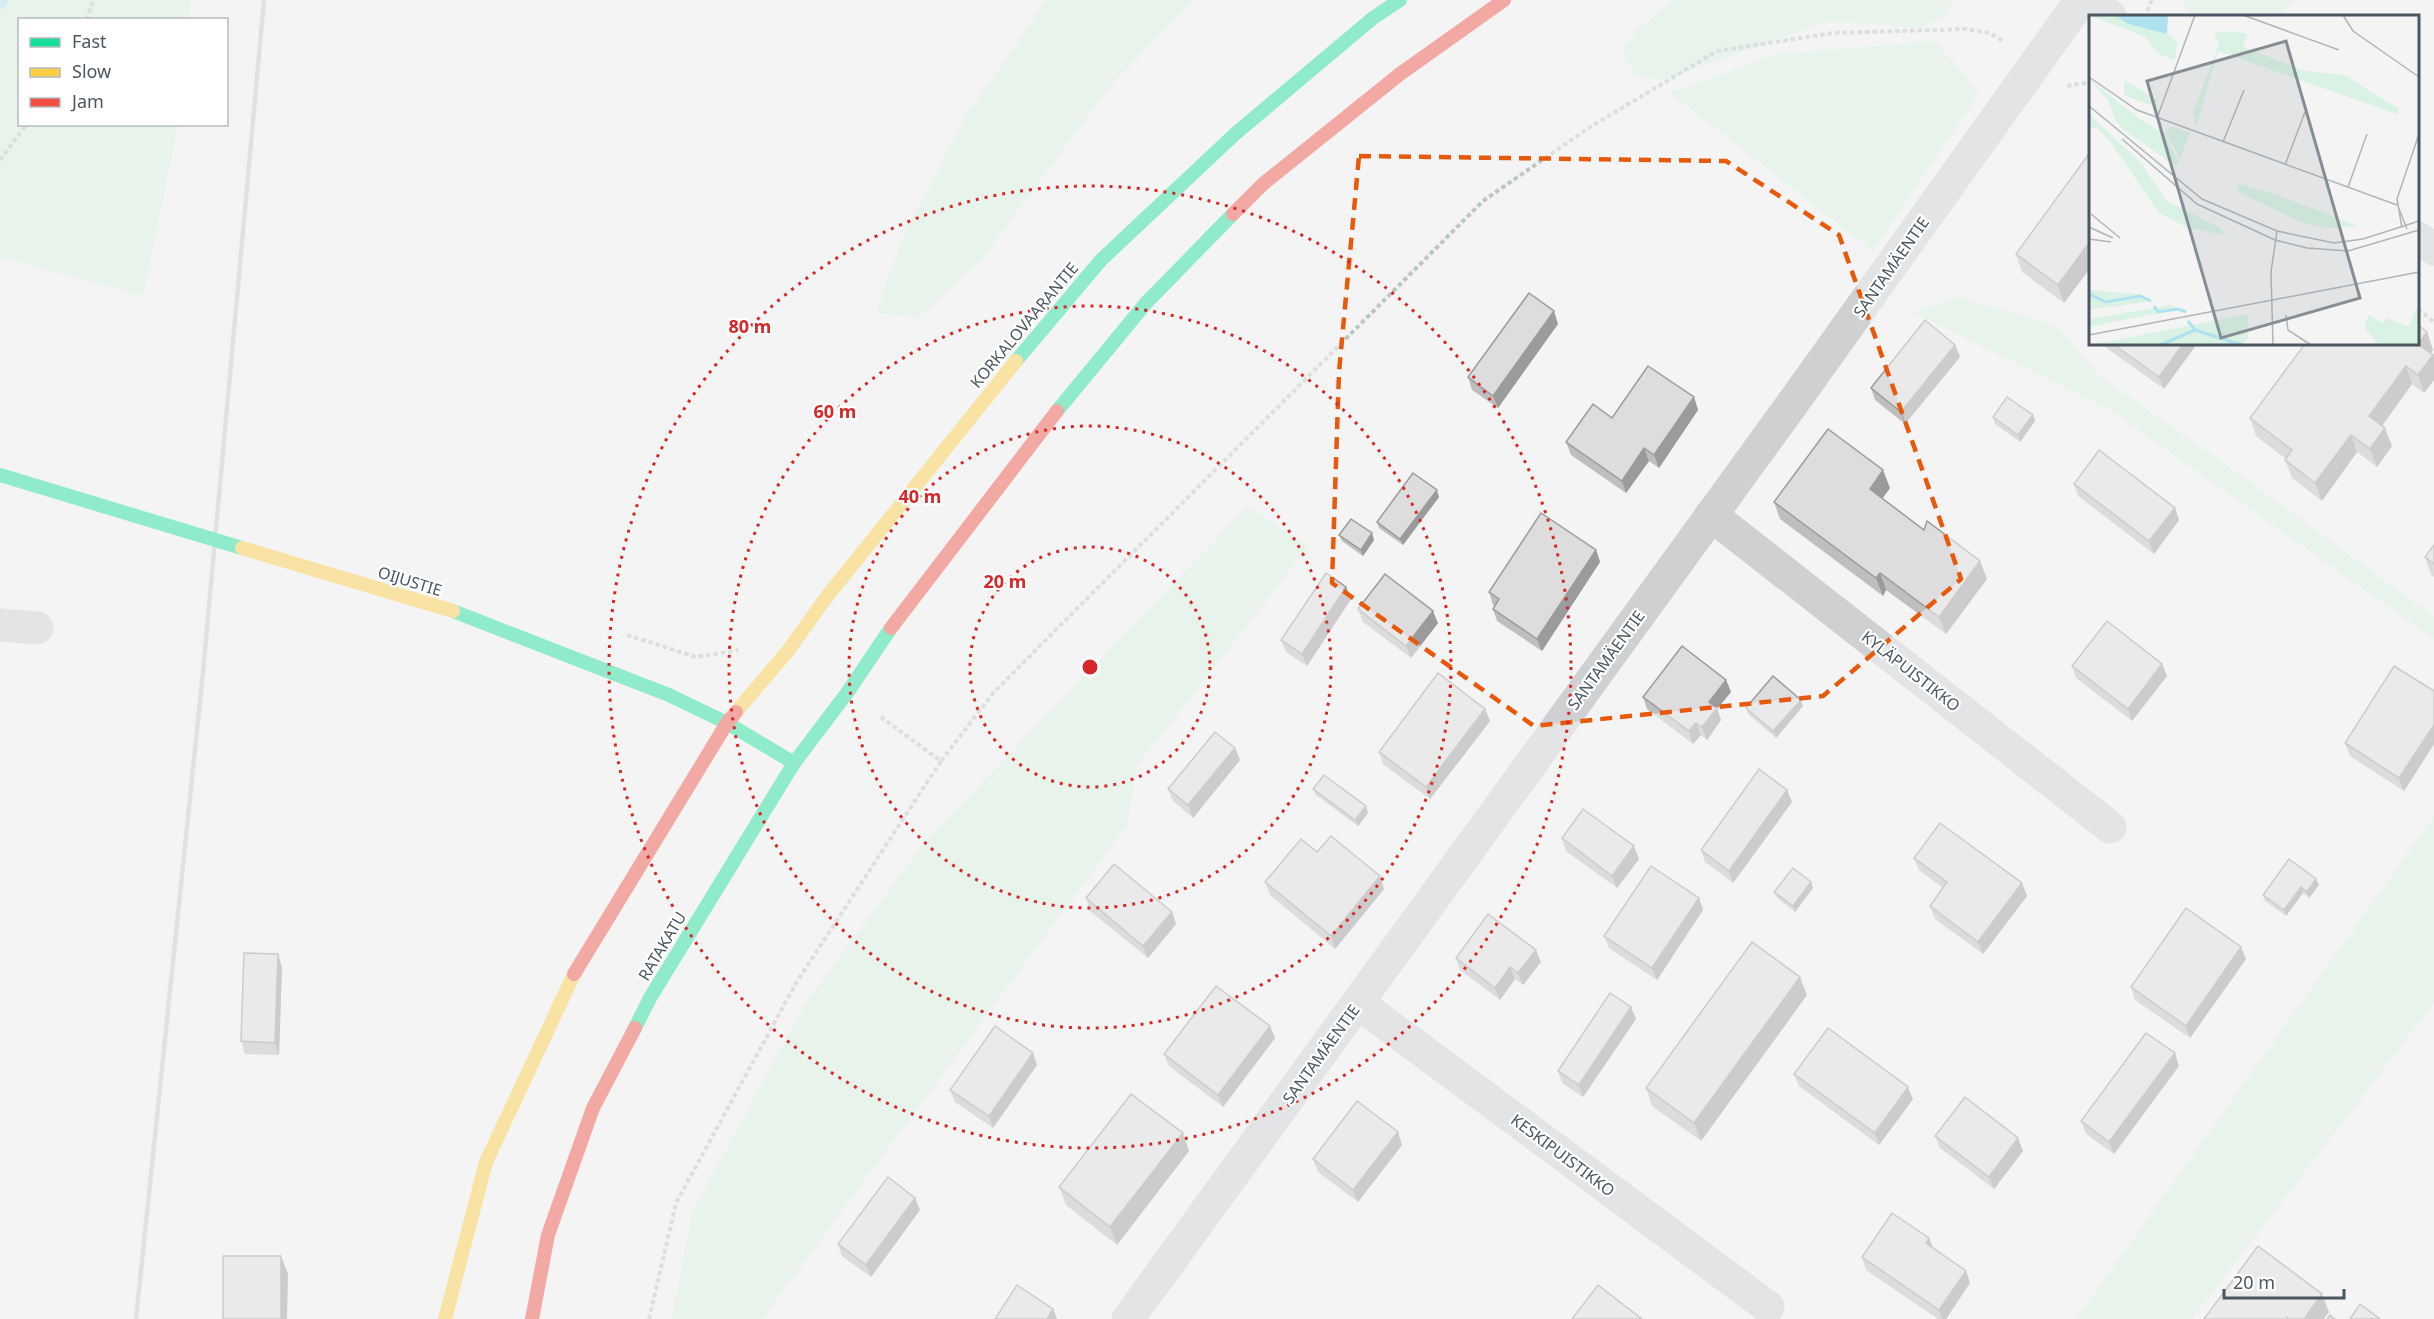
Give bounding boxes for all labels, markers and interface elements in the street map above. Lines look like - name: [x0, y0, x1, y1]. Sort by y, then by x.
- inset map: [2089, 15, 2419, 345]
- legend: [18, 18, 228, 126]
- text: Fast: [72, 29, 107, 53]
- text: Slow: [72, 59, 111, 83]
- text: Jam: [70, 89, 104, 113]
- street label: SANTAMÄENTIE: [1848, 212, 1934, 322]
- street label: KORKALOVAARANTIE: [965, 258, 1083, 392]
- text: 80 m: [729, 314, 771, 338]
- text: 60 m: [814, 399, 856, 423]
- text: 40 m: [899, 484, 941, 508]
- street label: OIJUSTIE: [375, 561, 445, 601]
- text: 20 m: [984, 569, 1026, 593]
- street label: SANTAMÄENTIE: [1562, 606, 1650, 714]
- street label: KYLÄPUISTIKKO: [1857, 626, 1965, 716]
- centre of rings: [1080, 657, 1100, 677]
- street label: RATAKATU: [633, 907, 691, 985]
- street label: SANTAMÄENTIE: [1277, 1000, 1365, 1108]
- street label: KESKIPUISTIKKO: [1507, 1109, 1619, 1201]
- scale bar: [2224, 1262, 2344, 1300]
- text: 20 m: [2233, 1270, 2275, 1294]

